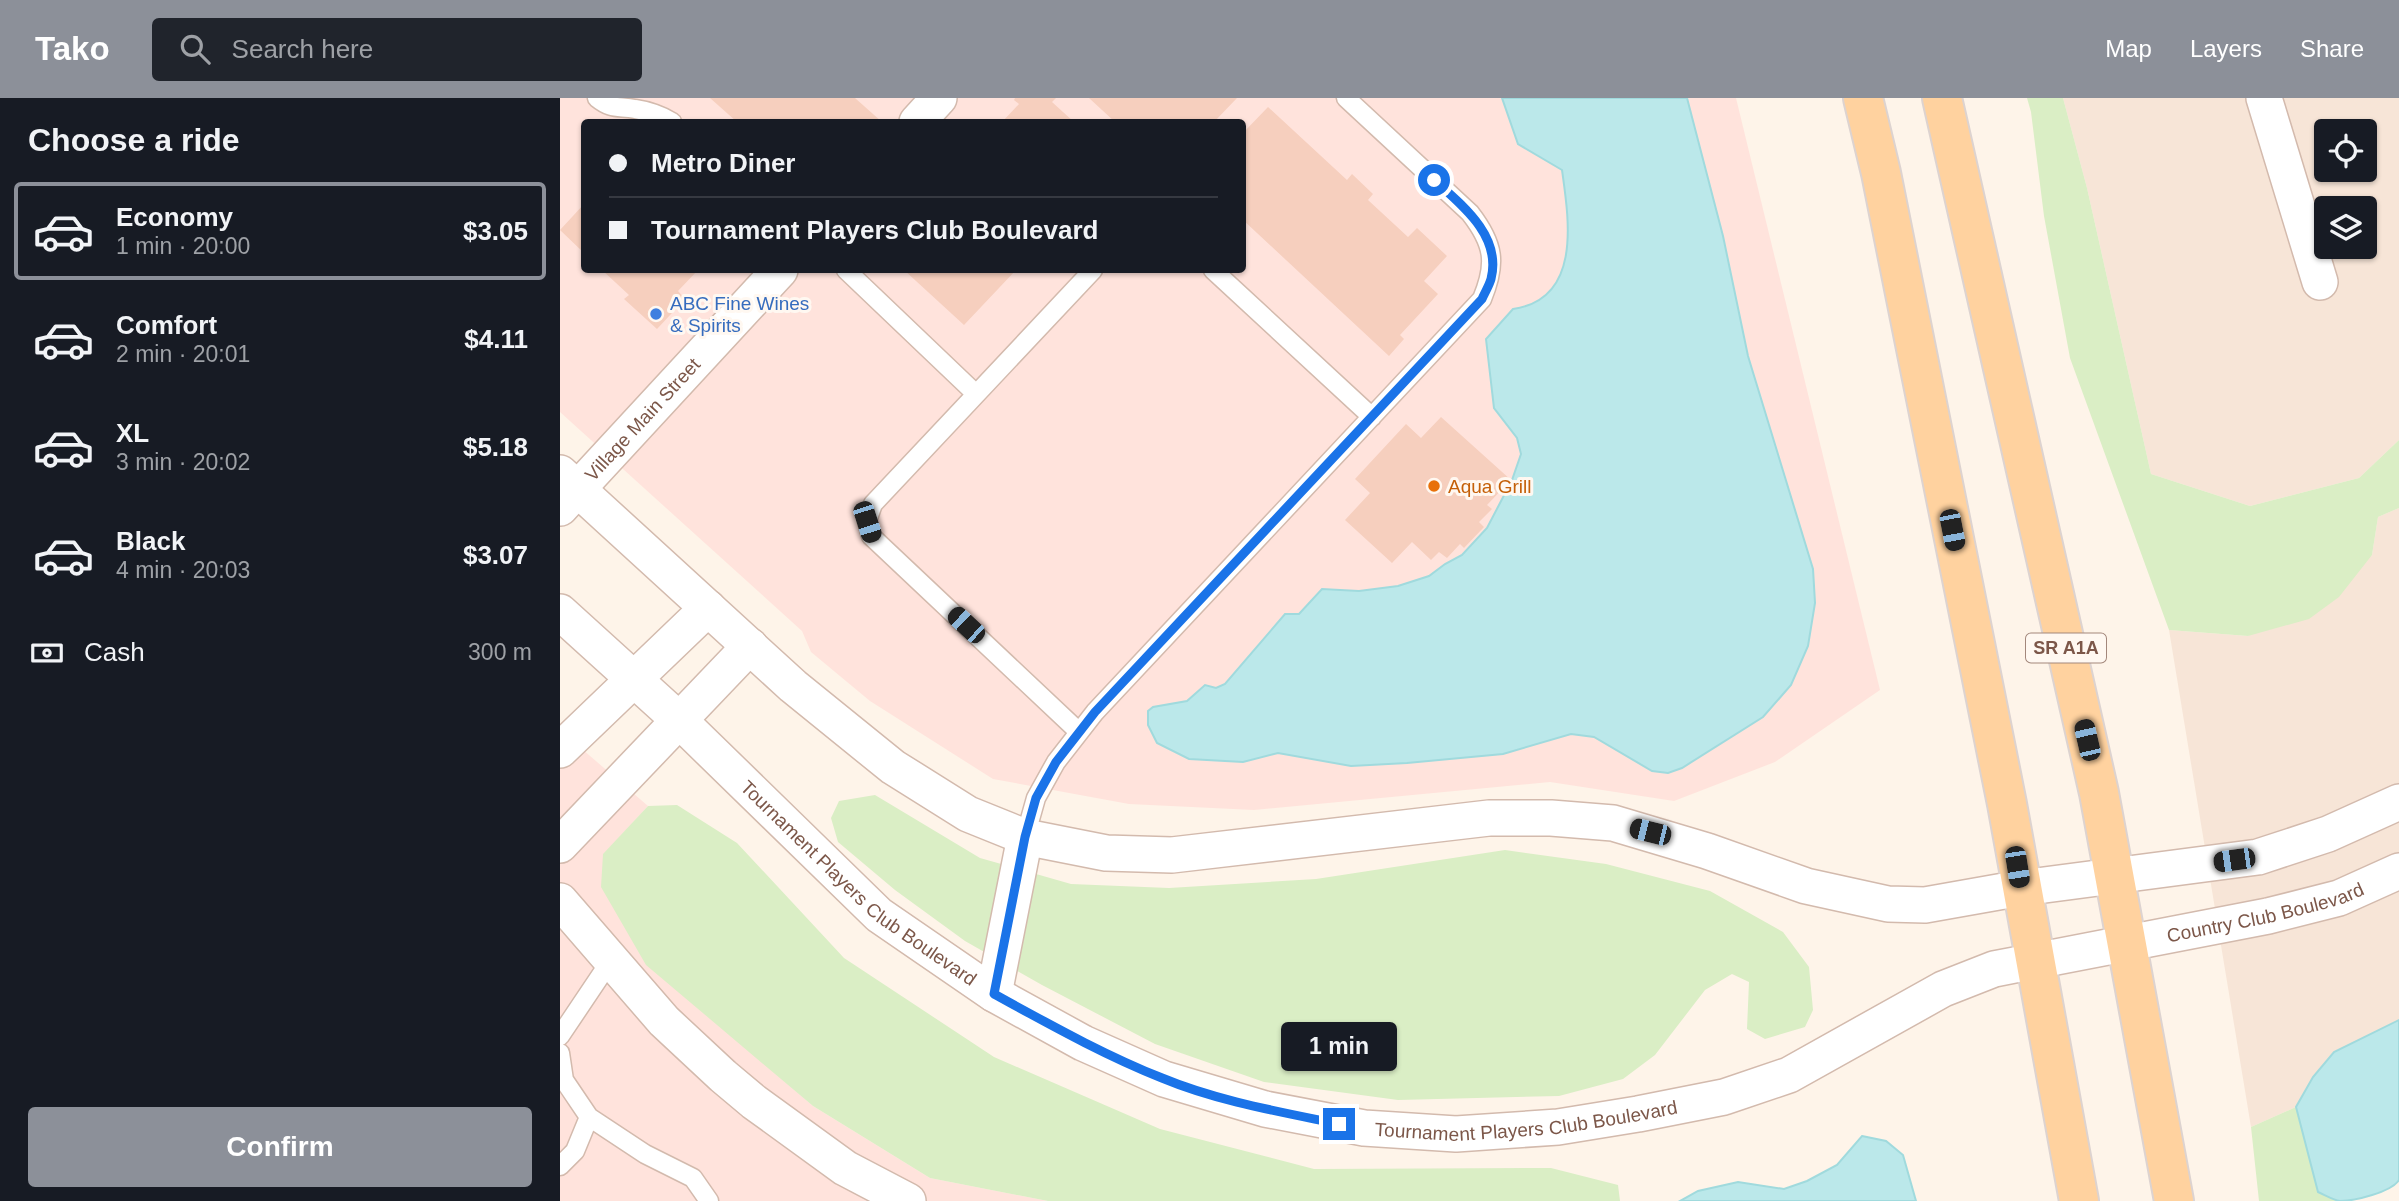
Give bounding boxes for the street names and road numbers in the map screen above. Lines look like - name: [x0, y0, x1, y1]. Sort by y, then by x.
- street label: Village Main Street: [580, 353, 704, 485]
- road number: SR A1A: [2026, 634, 2106, 662]
- street label: Tournament Players Club Boulevard: [737, 776, 981, 989]
- street label: Country Club Boulevard: [2165, 878, 2367, 946]
- street label: Tournament Players Club Boulevard: [1374, 1096, 1679, 1145]

